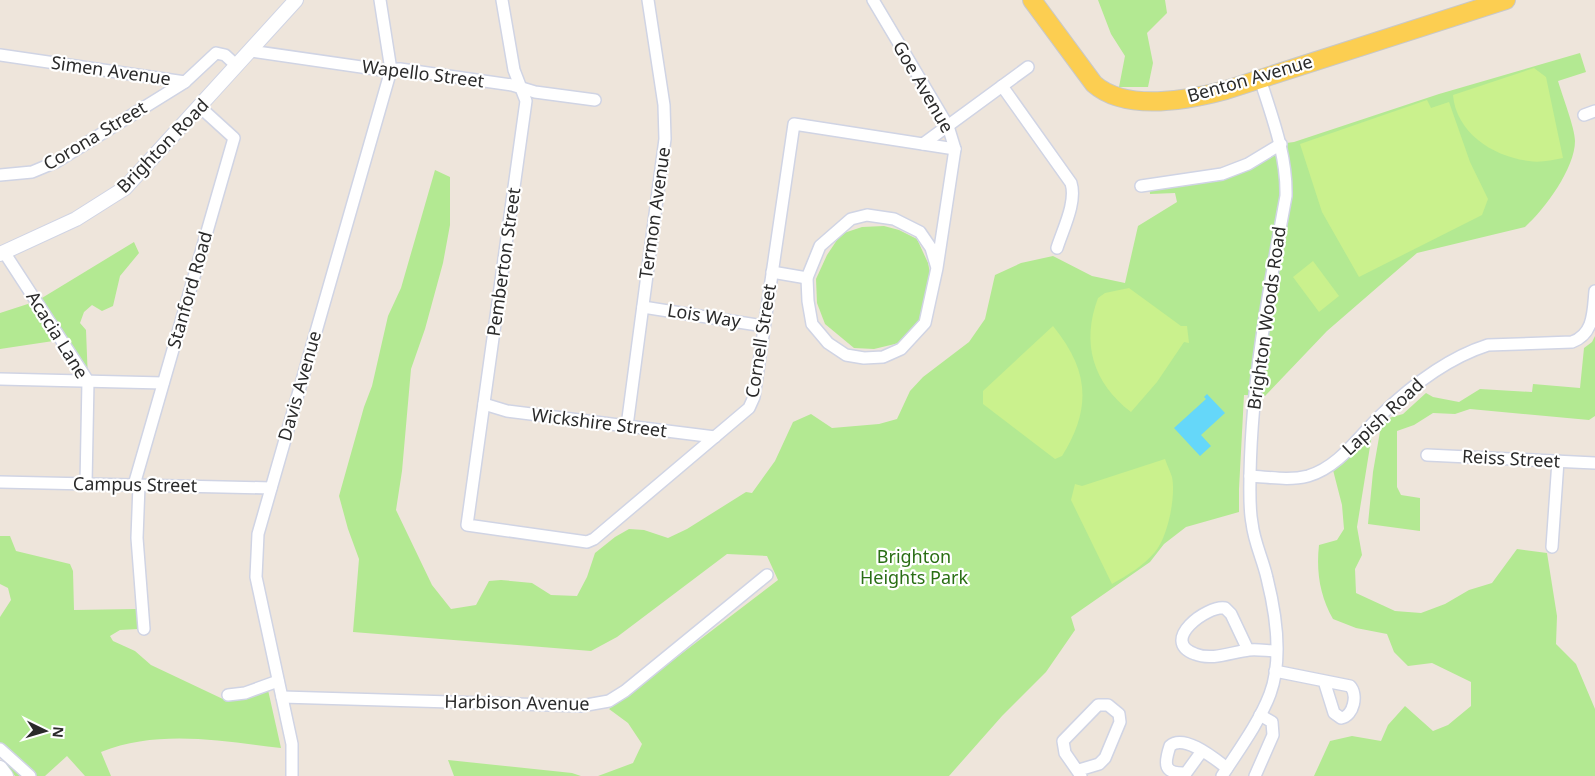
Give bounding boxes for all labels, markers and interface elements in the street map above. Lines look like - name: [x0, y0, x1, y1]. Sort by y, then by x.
- street label: Goe Avenue: [888, 36, 960, 137]
- street label: Benton Avenue: [1184, 49, 1315, 107]
- street label: Simen Avenue: [50, 50, 172, 90]
- street label: Wapello Street: [361, 54, 486, 92]
- street label: Brighton Road: [111, 93, 213, 198]
- street label: Corona Street: [38, 95, 151, 175]
- street label: Termon Avenue: [633, 145, 675, 280]
- street label: Pemberton Street: [481, 185, 525, 338]
- street label: Brighton Woods Road: [1241, 225, 1291, 411]
- street label: Stanford Road: [161, 228, 217, 351]
- street label: Cornell Street: [739, 282, 781, 400]
- street label: Acacia Lane: [21, 286, 94, 383]
- street label: Lois Way: [666, 297, 743, 333]
- street label: Davis Avenue: [272, 328, 326, 444]
- street label: Lapish Road: [1336, 372, 1428, 460]
- street label: Wickshire Street: [530, 402, 669, 442]
- street label: Reiss Street: [1461, 443, 1561, 473]
- street label: Campus Street: [73, 471, 198, 497]
- park label: Brighton Heights Park: [860, 544, 968, 589]
- street label: Harbison Avenue: [444, 689, 590, 715]
- north arrow: [20, 706, 70, 756]
- text: N: [48, 726, 68, 739]

